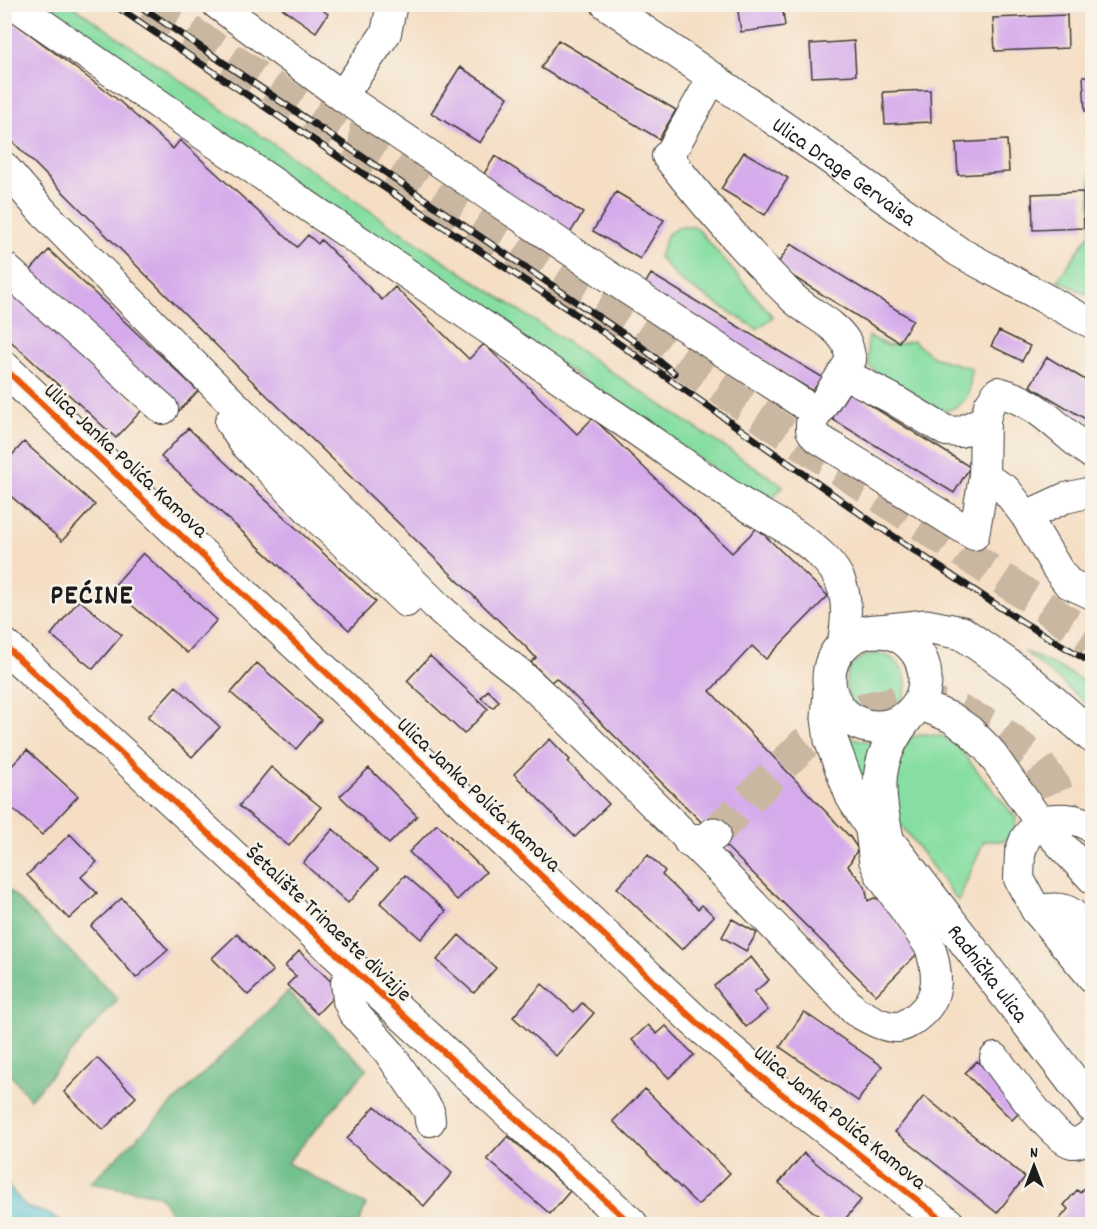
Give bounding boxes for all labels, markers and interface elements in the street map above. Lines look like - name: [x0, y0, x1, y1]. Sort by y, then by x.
- street label: Ulica Drage Gervaisa: [765, 111, 922, 236]
- street label: Ulica Janka Polića Kamova: [35, 377, 214, 547]
- district label: PEĆINE: [50, 578, 134, 618]
- street label: Ulica Janka Polića Kamova: [388, 711, 567, 881]
- street label: Šetalište Trinaeste divizije: [238, 839, 418, 1010]
- street label: Radnička ulica: [938, 919, 1035, 1031]
- street label: Ulica Janka Polića Kamova: [745, 1039, 933, 1199]
- north arrow: [1004, 1136, 1064, 1196]
- text: N: [1030, 1142, 1038, 1165]

